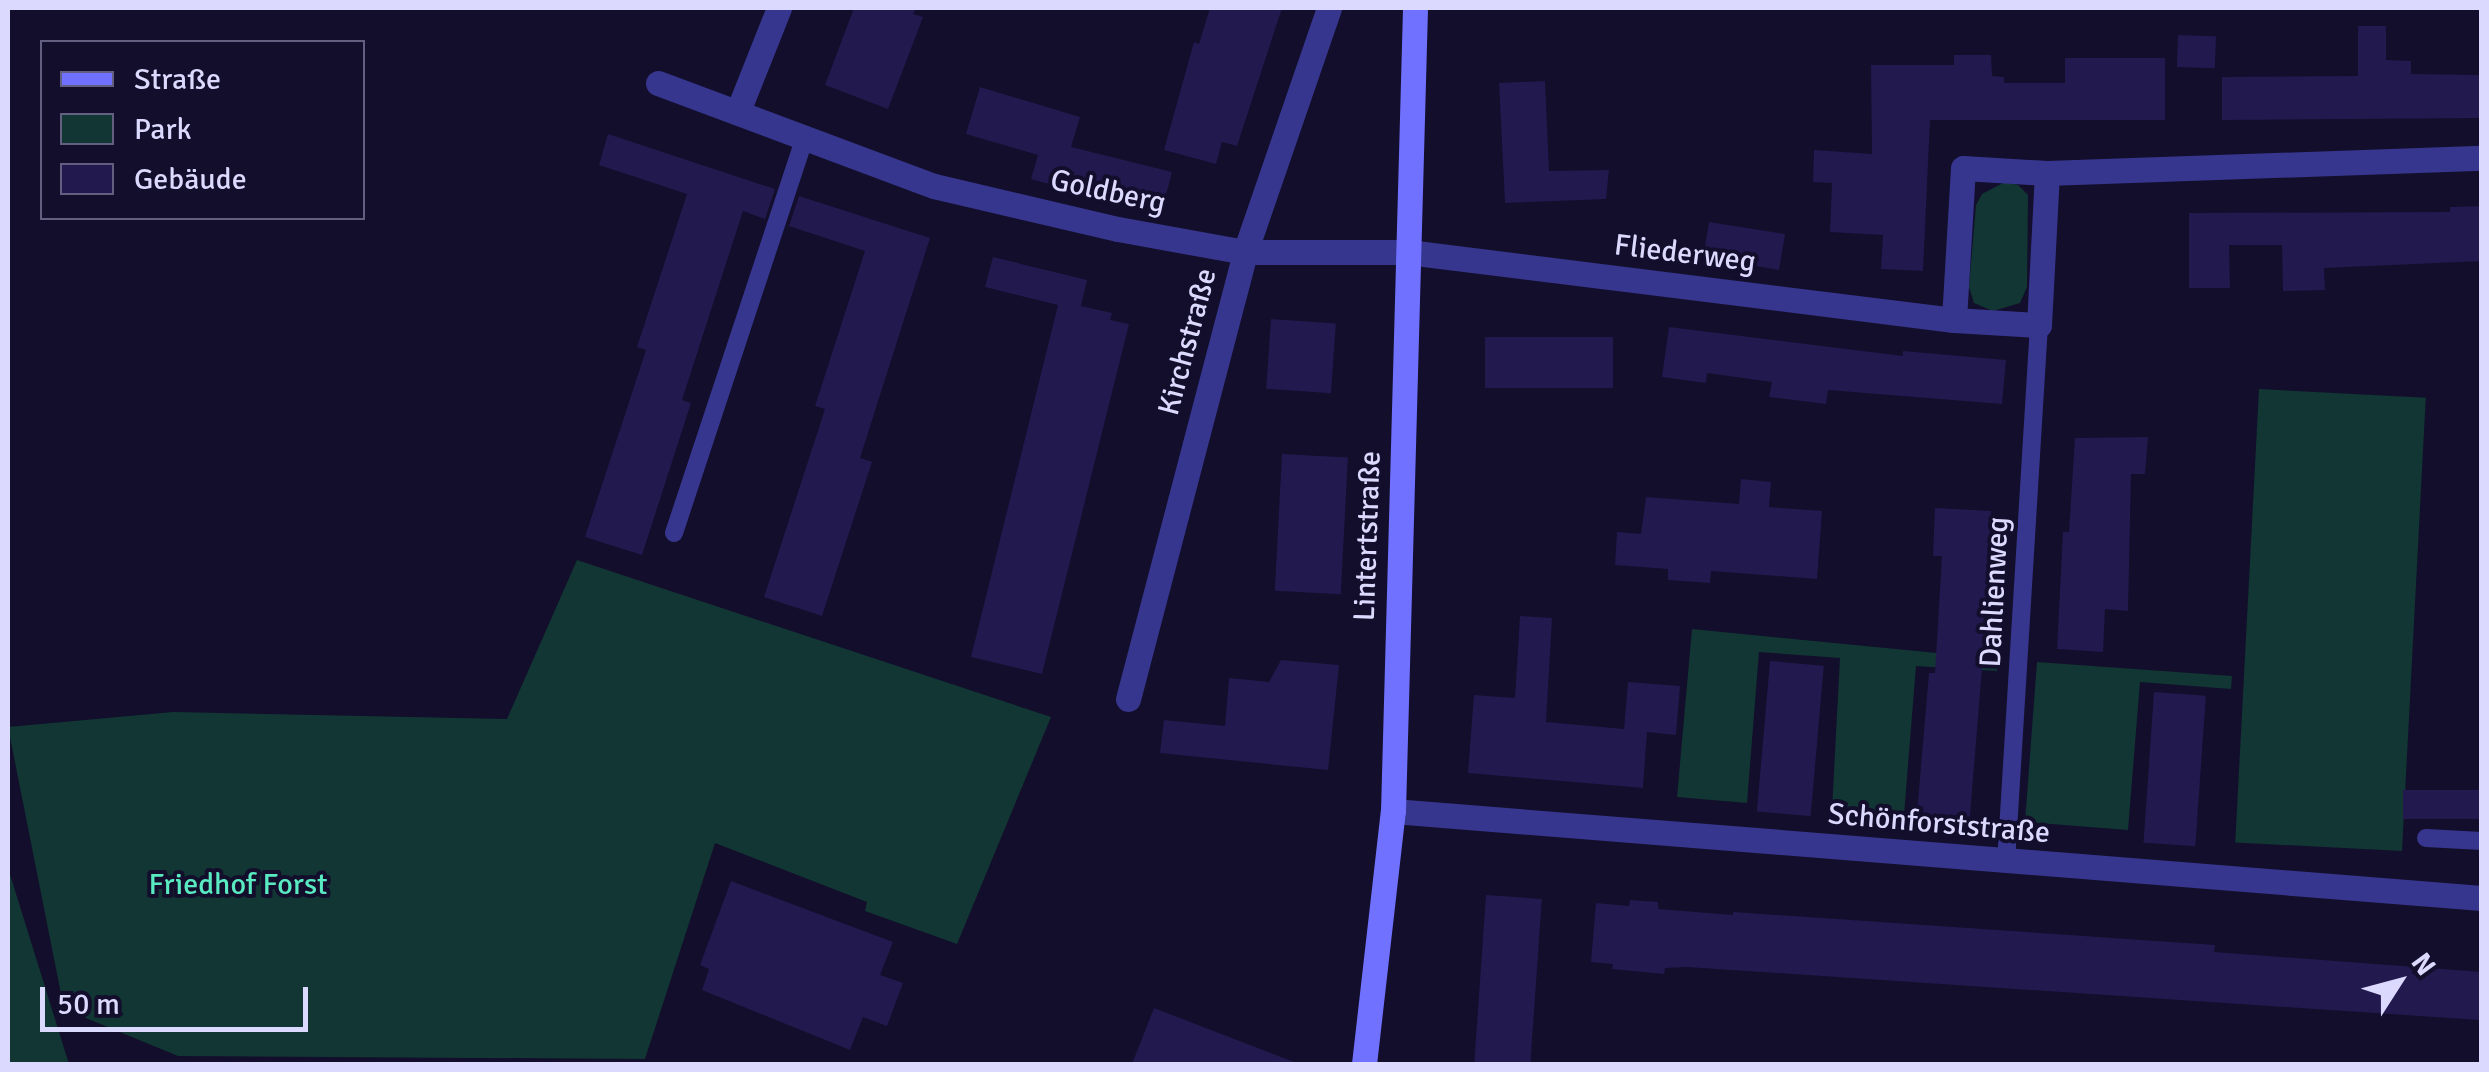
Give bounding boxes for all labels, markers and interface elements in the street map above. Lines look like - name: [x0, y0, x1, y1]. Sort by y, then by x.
- legend: [40, 40, 365, 220]
- text: Straße: [134, 61, 221, 98]
- text: Park: [134, 111, 192, 148]
- text: Gebäude: [134, 161, 247, 198]
- street label: Goldberg: [1047, 162, 1169, 222]
- street label: Fliederweg: [1612, 227, 1758, 281]
- street label: Kirchstraße: [1151, 265, 1225, 419]
- street label: Lintertstraße: [1347, 450, 1389, 622]
- street label: Dahlienweg: [1973, 516, 2017, 668]
- street label: Schönforststraße: [1827, 796, 2051, 852]
- park label: Friedhof Forst: [148, 867, 328, 903]
- north arrow: [2349, 932, 2449, 1032]
- text: N: [2404, 946, 2443, 982]
- scale bar: [45, 967, 312, 1029]
- text: 50 m: [57, 986, 120, 1023]

